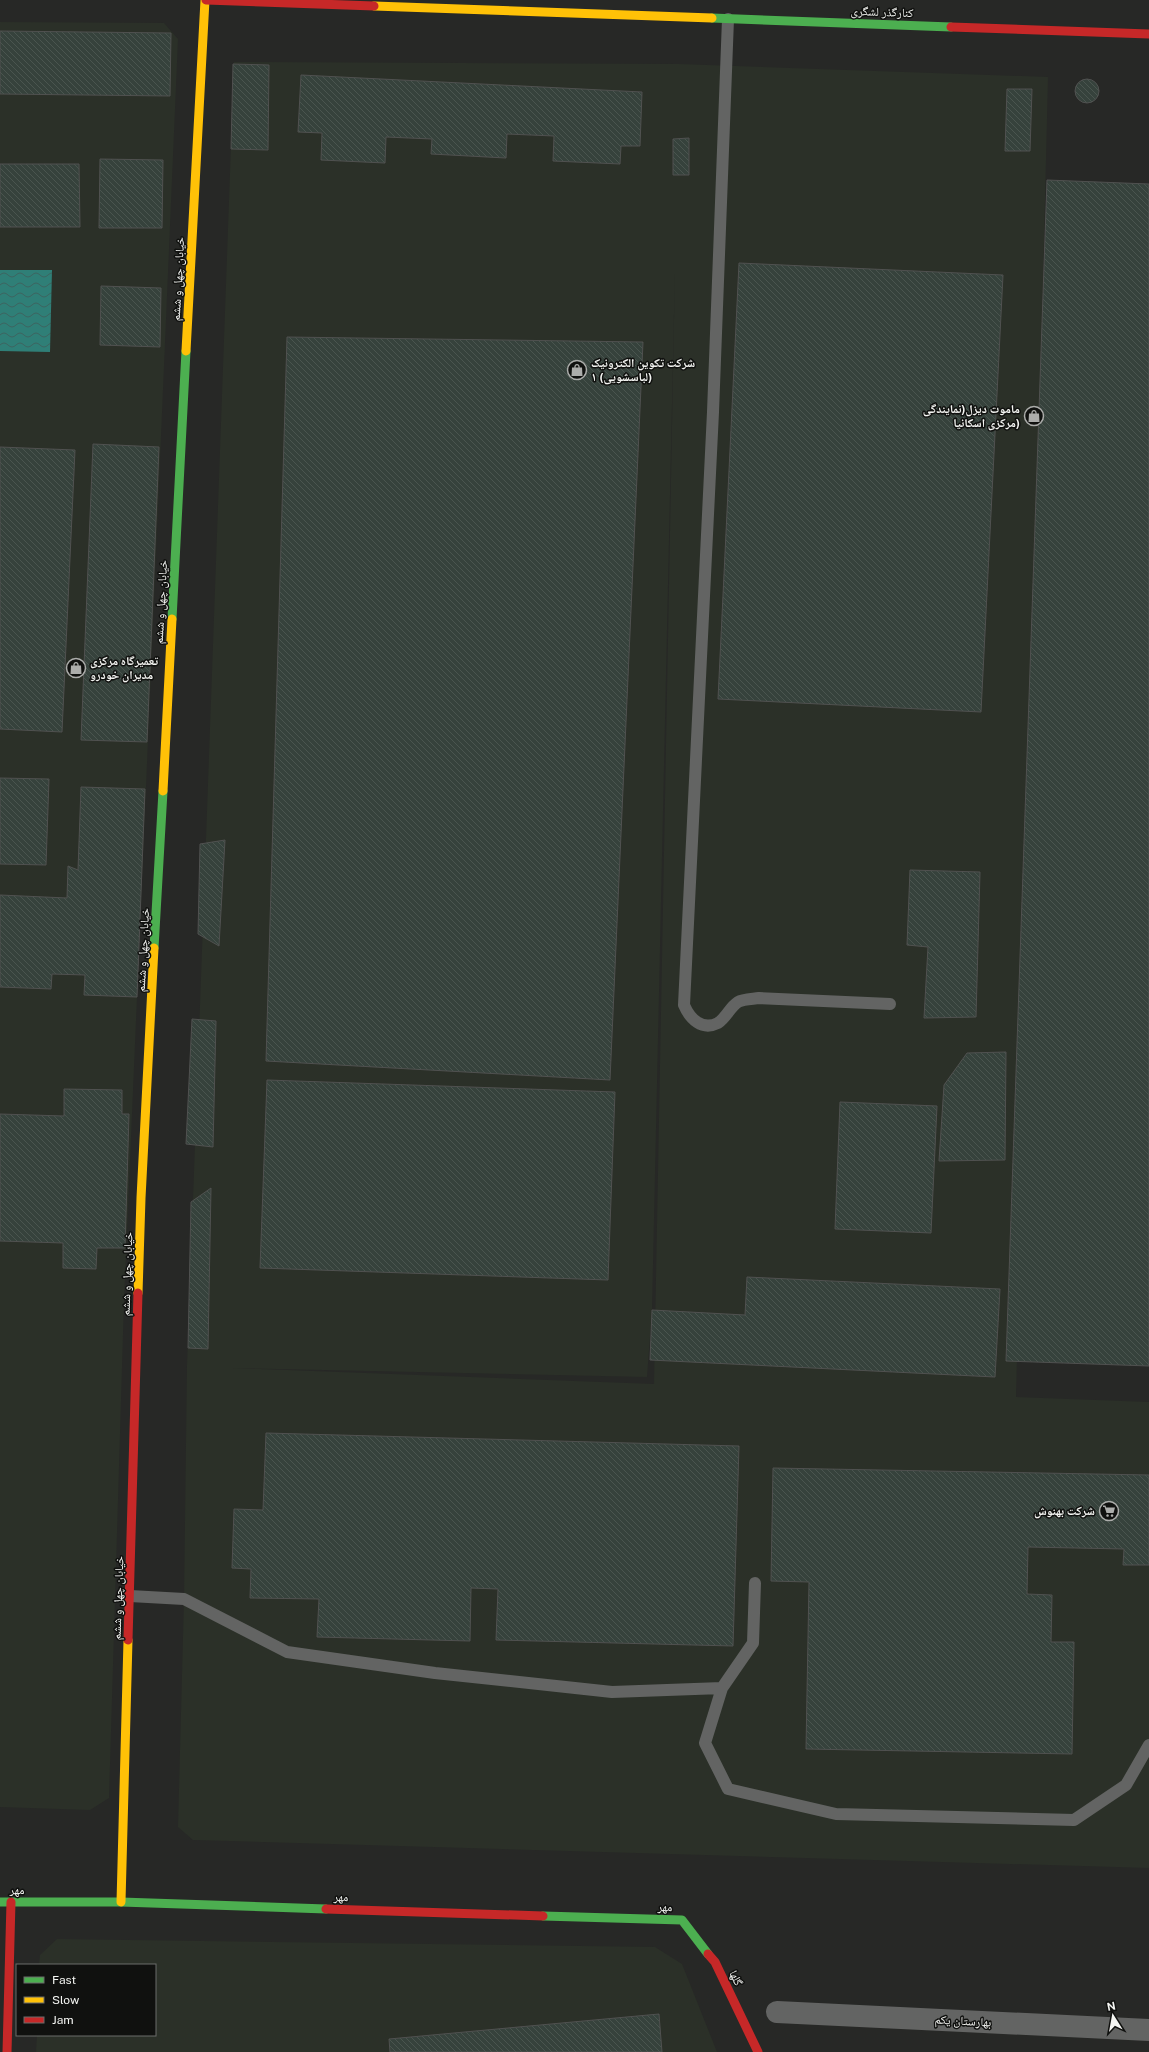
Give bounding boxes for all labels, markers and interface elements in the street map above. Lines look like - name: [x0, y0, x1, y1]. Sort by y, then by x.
- street label: کنارگذر لشگری: [850, 4, 914, 20]
- street label: خیابان چهل و ششم: [169, 236, 188, 321]
- place label: شرکت تکوین الکترونیک ۱ (لباسشویی): [591, 356, 695, 385]
- shop icon: شرکت تکوین الکترونیک ۱ (لباسشویی): [566, 359, 588, 381]
- place label: ماموت دیزل(نمایندگی مرکزی اسکانیا): [923, 402, 1020, 431]
- shop icon: ماموت دیزل(نمایندگی مرکزی اسکانیا): [1023, 405, 1045, 427]
- street label: خیابان چهل و ششم: [152, 559, 171, 644]
- place label: تعمیرگاه مرکزی مدیران خودرو: [90, 654, 159, 683]
- shop icon: تعمیرگاه مرکزی مدیران خودرو: [65, 657, 87, 679]
- street label: خیابان چهل و ششم: [134, 907, 153, 992]
- street label: خیابان چهل و ششم: [119, 1231, 136, 1316]
- supermarket icon: شرکت بهنوش: [1098, 1500, 1120, 1522]
- place label: شرکت بهنوش: [1034, 1504, 1095, 1519]
- street label: خیابان چهل و ششم: [110, 1555, 127, 1640]
- street label: مهر: [9, 1883, 24, 1897]
- street label: مهر: [332, 1890, 349, 1904]
- street label: مهر: [656, 1900, 673, 1914]
- legend: [16, 1964, 156, 2036]
- street label: گلها: [726, 1968, 746, 1988]
- text: Fast: [52, 1973, 77, 1987]
- text: Slow: [52, 1993, 80, 2007]
- north arrow: [1093, 1996, 1133, 2036]
- text: N: [1106, 1999, 1116, 2013]
- text: Jam: [52, 2013, 74, 2027]
- street label: بهارستان یکم: [934, 2013, 992, 2030]

